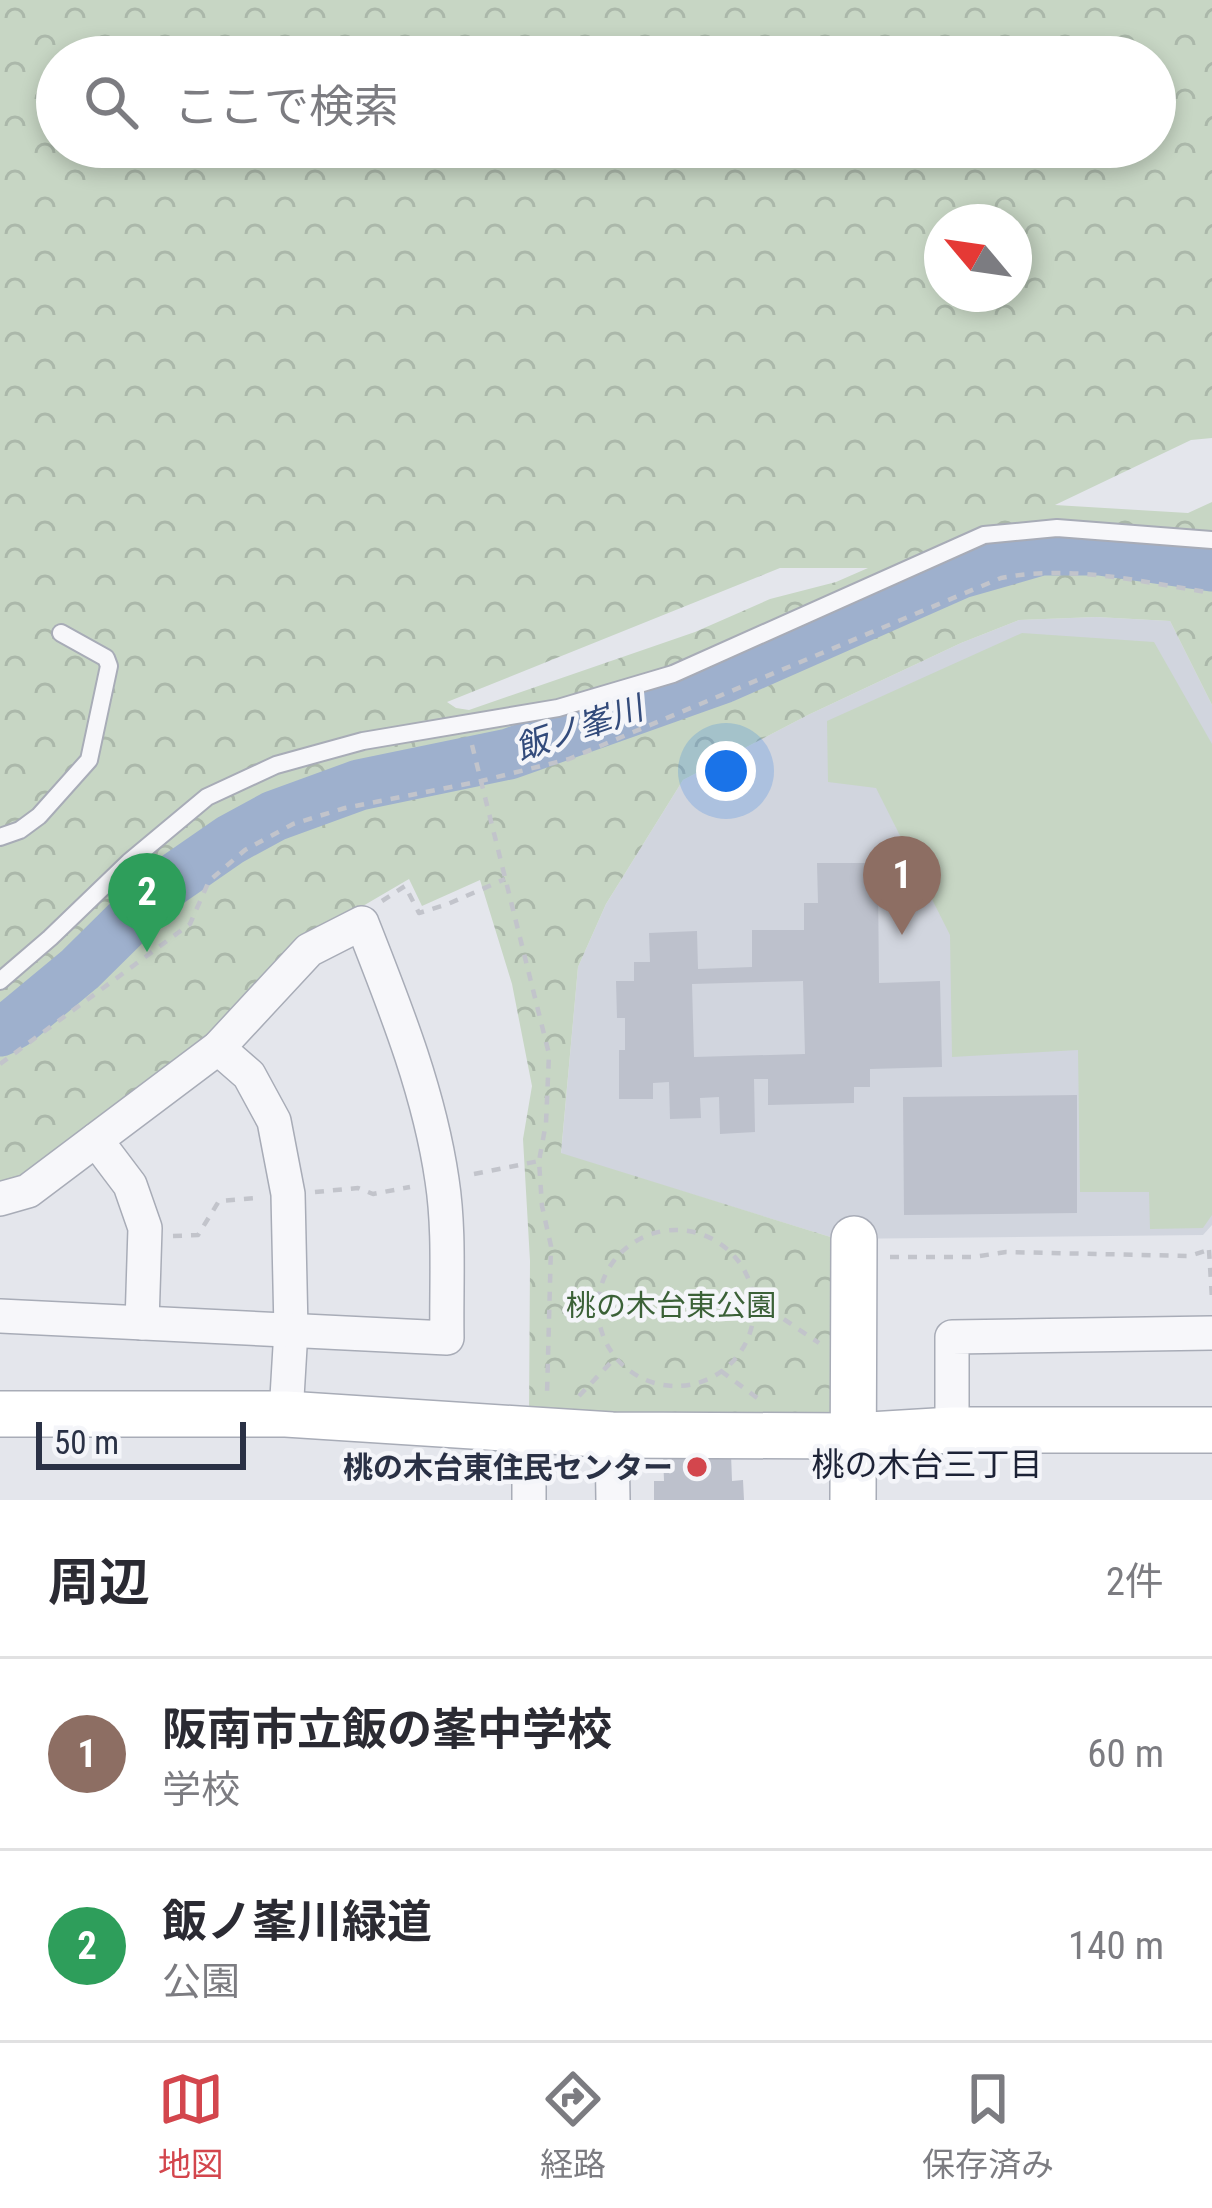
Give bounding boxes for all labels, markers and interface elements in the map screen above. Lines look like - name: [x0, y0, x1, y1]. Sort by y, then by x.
- search box: [36, 36, 1176, 168]
- icon: search: [78, 69, 144, 135]
- text: ここで検索: [174, 80, 399, 133]
- north arrow: [924, 204, 1032, 312]
- water label: 飯ノ峯川: [510, 687, 651, 768]
- your location: [696, 741, 756, 801]
- pin: 1: [863, 836, 941, 935]
- pin: 2: [108, 853, 186, 952]
- park label: 桃の木台東公園: [566, 1288, 776, 1323]
- scale bar: [36, 1416, 246, 1469]
- text: 50 m: [54, 1423, 119, 1462]
- district label: 桃の木台三丁目: [812, 1445, 1043, 1484]
- place label: 桃の木台東住民センター: [343, 1450, 673, 1485]
- marker: 桃の木台東住民センター: [684, 1454, 710, 1480]
- text: 周辺: [48, 1553, 150, 1612]
- text: 2件: [1106, 1559, 1164, 1605]
- text: 阪南市立飯の峯中学校: [162, 1703, 612, 1756]
- text: 1: [77, 1731, 97, 1777]
- text: 60 m: [1087, 1731, 1164, 1777]
- text: 学校: [162, 1767, 240, 1813]
- text: 飯ノ峯川緑道: [162, 1895, 432, 1948]
- text: 2: [77, 1923, 97, 1969]
- text: 140 m: [1068, 1923, 1164, 1969]
- text: 公園: [162, 1959, 240, 2005]
- tab: 地図: [158, 2066, 224, 2186]
- tab: 経路: [540, 2066, 606, 2186]
- tab: 保存済み: [922, 2066, 1054, 2186]

